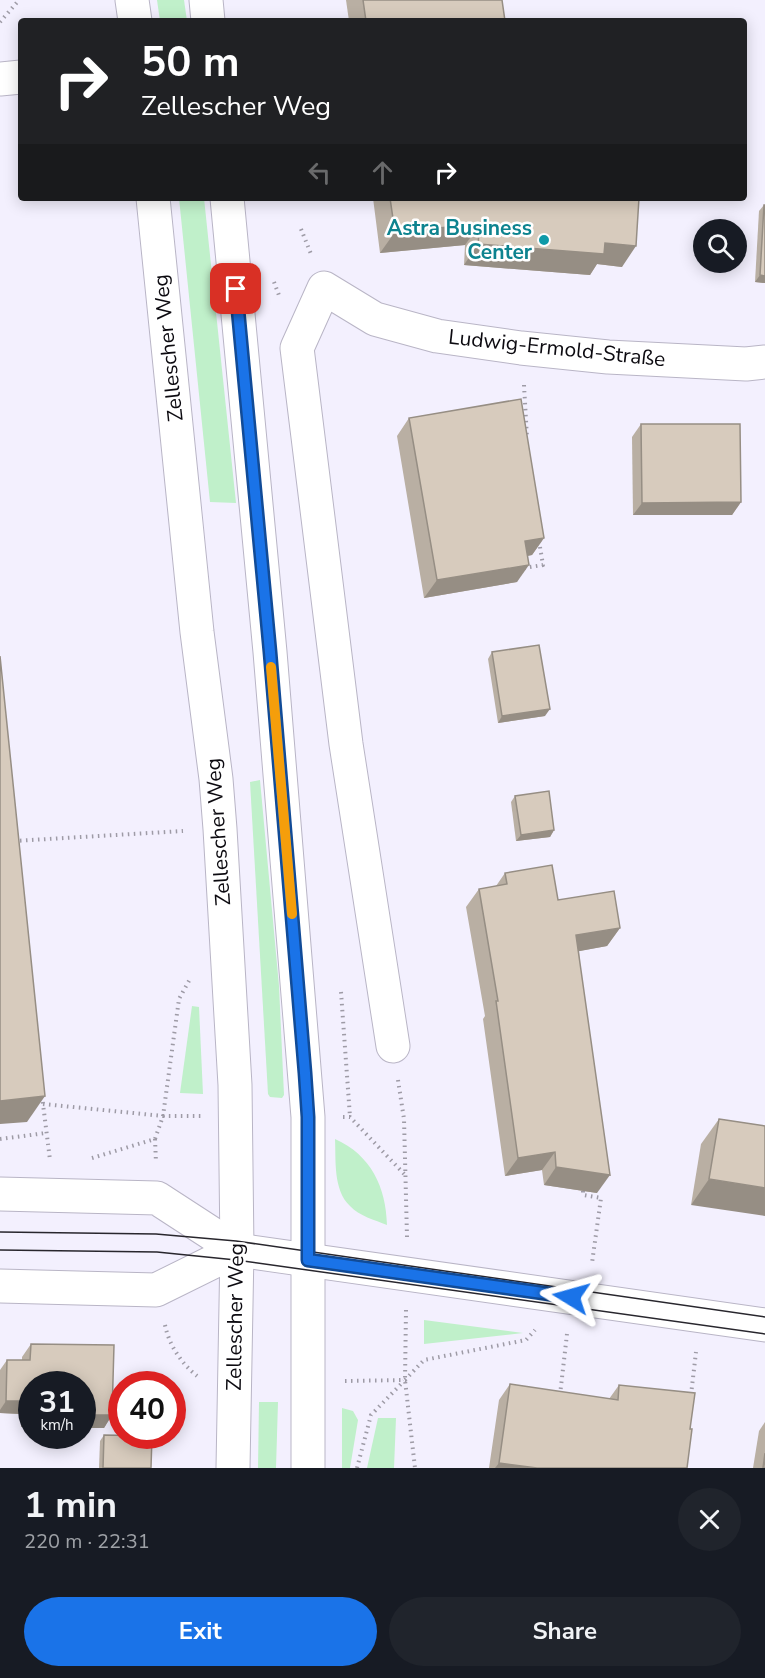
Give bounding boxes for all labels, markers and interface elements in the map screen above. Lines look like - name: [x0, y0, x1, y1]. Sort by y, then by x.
- text: 50 m: [141, 34, 240, 91]
- icon: right: [42, 42, 120, 120]
- text: Zellescher Weg: [141, 88, 331, 125]
- icon: left: [303, 156, 336, 189]
- icon: ahead: [366, 156, 399, 189]
- icon: right: [429, 156, 462, 189]
- place label: Astra Business Center: [387, 214, 533, 266]
- map controls: [693, 219, 747, 273]
- button: search: [693, 219, 747, 273]
- marker: Astra Business Center: [537, 233, 551, 247]
- pin: [210, 263, 261, 314]
- icon: arrive: [219, 272, 252, 305]
- street label: Zellescher Weg: [146, 273, 190, 423]
- street label: Ludwig-Ermold-Straße: [447, 323, 667, 373]
- street label: Zellescher Weg: [199, 757, 237, 907]
- street label: Zellescher Weg: [220, 1243, 250, 1391]
- position arrow: [539, 1265, 603, 1329]
- speed limit sign: 40: [108, 1371, 186, 1449]
- text: 31: [39, 1382, 75, 1423]
- text: km/h: [40, 1415, 74, 1435]
- text: 1 min: [24, 1481, 117, 1530]
- button: close: [678, 1488, 741, 1551]
- text: 220 m · 22:31: [24, 1528, 150, 1555]
- button: Exit: [24, 1597, 377, 1666]
- button: Share: [389, 1597, 741, 1666]

